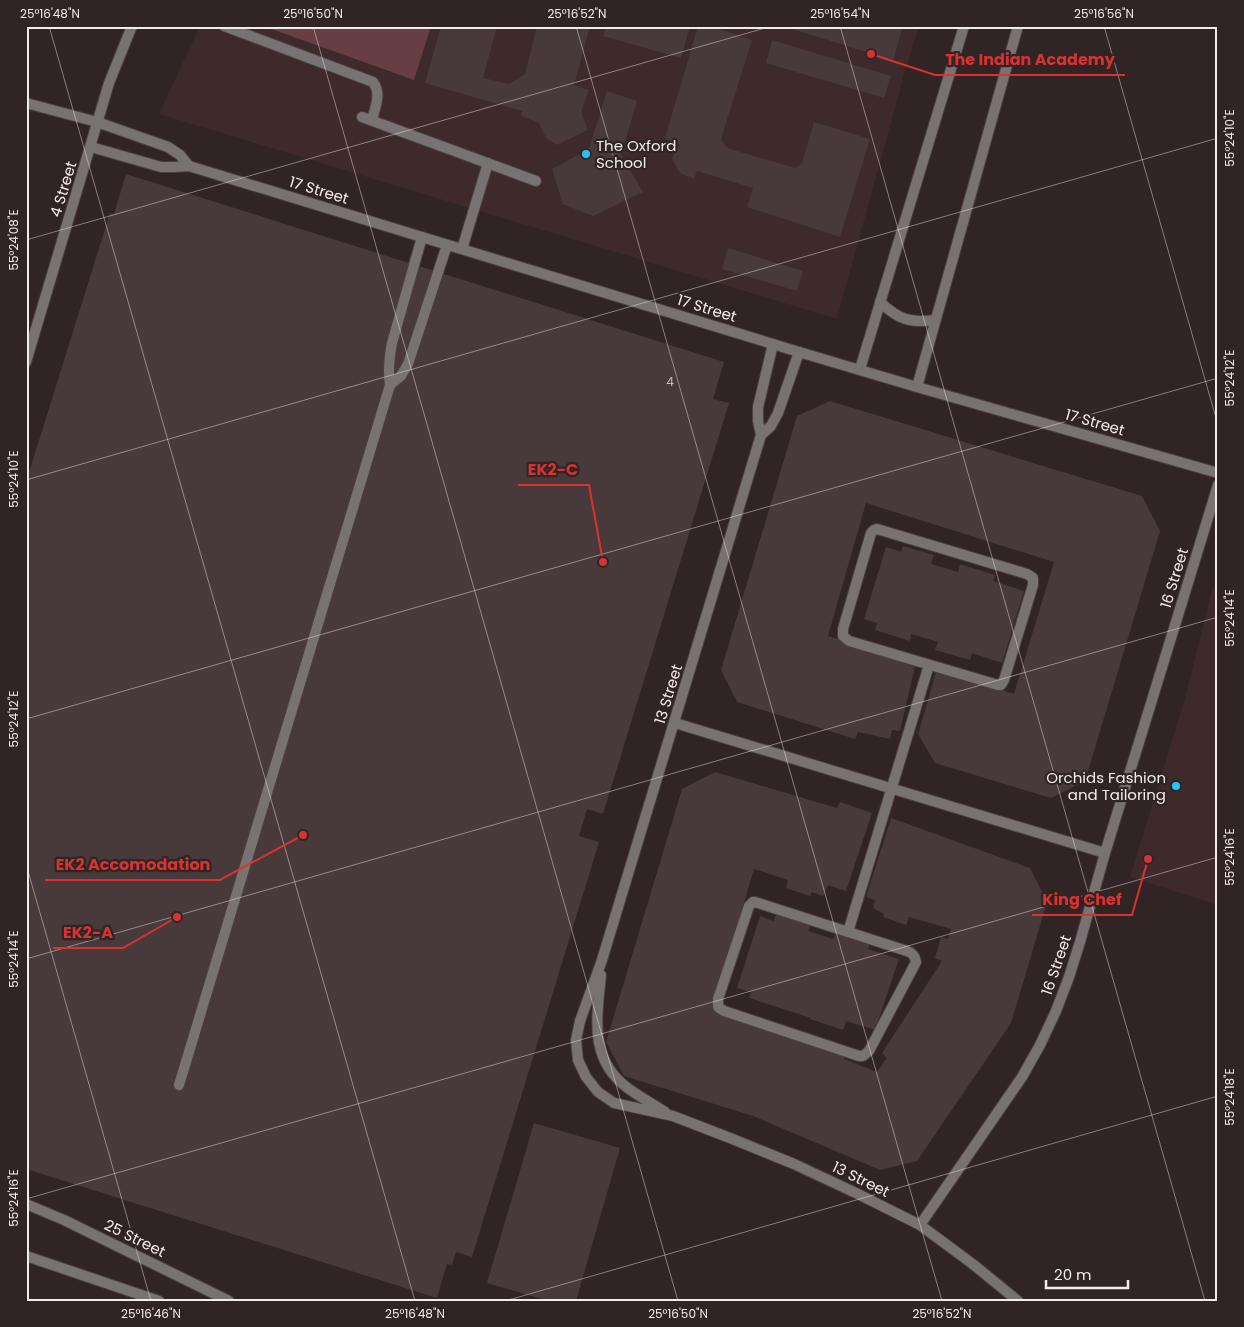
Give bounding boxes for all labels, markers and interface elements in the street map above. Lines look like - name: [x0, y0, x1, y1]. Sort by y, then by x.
- text: 25°16'48"N: [20, 5, 80, 22]
- text: 25°16'50"N: [283, 5, 343, 22]
- text: 25°16'52"N: [547, 5, 607, 22]
- text: 25°16'54"N: [810, 5, 870, 22]
- text: 25°16'56"N: [1074, 5, 1134, 22]
- callout: The Indian Academy: [935, 44, 1125, 75]
- text: The Indian Academy: [945, 48, 1116, 71]
- text: 55°24'10"E: [1221, 109, 1238, 167]
- place label: The Oxford School: [596, 135, 676, 173]
- marker: The Oxford School: [580, 148, 592, 160]
- street label: 4 Street: [45, 158, 81, 220]
- street label: 17 Street: [287, 171, 351, 209]
- text: 55°24'08"E: [5, 209, 22, 271]
- street label: 17 Street: [675, 289, 739, 327]
- text: 55°24'12"E: [1221, 350, 1238, 406]
- house number: 4: [666, 373, 674, 390]
- street label: 17 Street: [1063, 404, 1127, 440]
- text: 55°24'10"E: [5, 450, 22, 508]
- callout: EK2-C: [518, 454, 589, 485]
- text: EK2-C: [528, 458, 578, 481]
- street label: 16 Street: [1155, 545, 1193, 611]
- text: 55°24'14"E: [1221, 589, 1238, 647]
- street label: 13 Street: [649, 661, 687, 727]
- text: 55°24'12"E: [5, 691, 22, 747]
- place label: Orchids Fashion and Tailoring: [1046, 767, 1166, 805]
- marker: Orchids Fashion and Tailoring: [1170, 780, 1182, 792]
- text: 55°24'16"E: [1221, 828, 1238, 886]
- callout: EK2 Accomodation: [45, 849, 220, 880]
- text: EK2 Accomodation: [56, 853, 210, 876]
- callout: King Chef: [1032, 884, 1132, 915]
- text: King Chef: [1042, 888, 1122, 911]
- callout: EK2-A: [53, 917, 123, 948]
- text: EK2-A: [63, 921, 113, 944]
- text: 55°24'14"E: [5, 930, 22, 988]
- street label: 16 Street: [1036, 932, 1076, 998]
- text: 55°24'18"E: [1221, 1068, 1238, 1126]
- street label: 13 Street: [829, 1156, 893, 1202]
- text: 55°24'16"E: [5, 1169, 22, 1227]
- street label: 25 Street: [101, 1214, 169, 1262]
- scale bar: [1046, 1257, 1129, 1289]
- text: 20 m: [1054, 1264, 1092, 1285]
- text: 25°16'46"N: [121, 1305, 181, 1322]
- text: 25°16'48"N: [385, 1305, 445, 1322]
- text: 25°16'50"N: [648, 1305, 708, 1322]
- text: 25°16'52"N: [912, 1305, 972, 1322]

